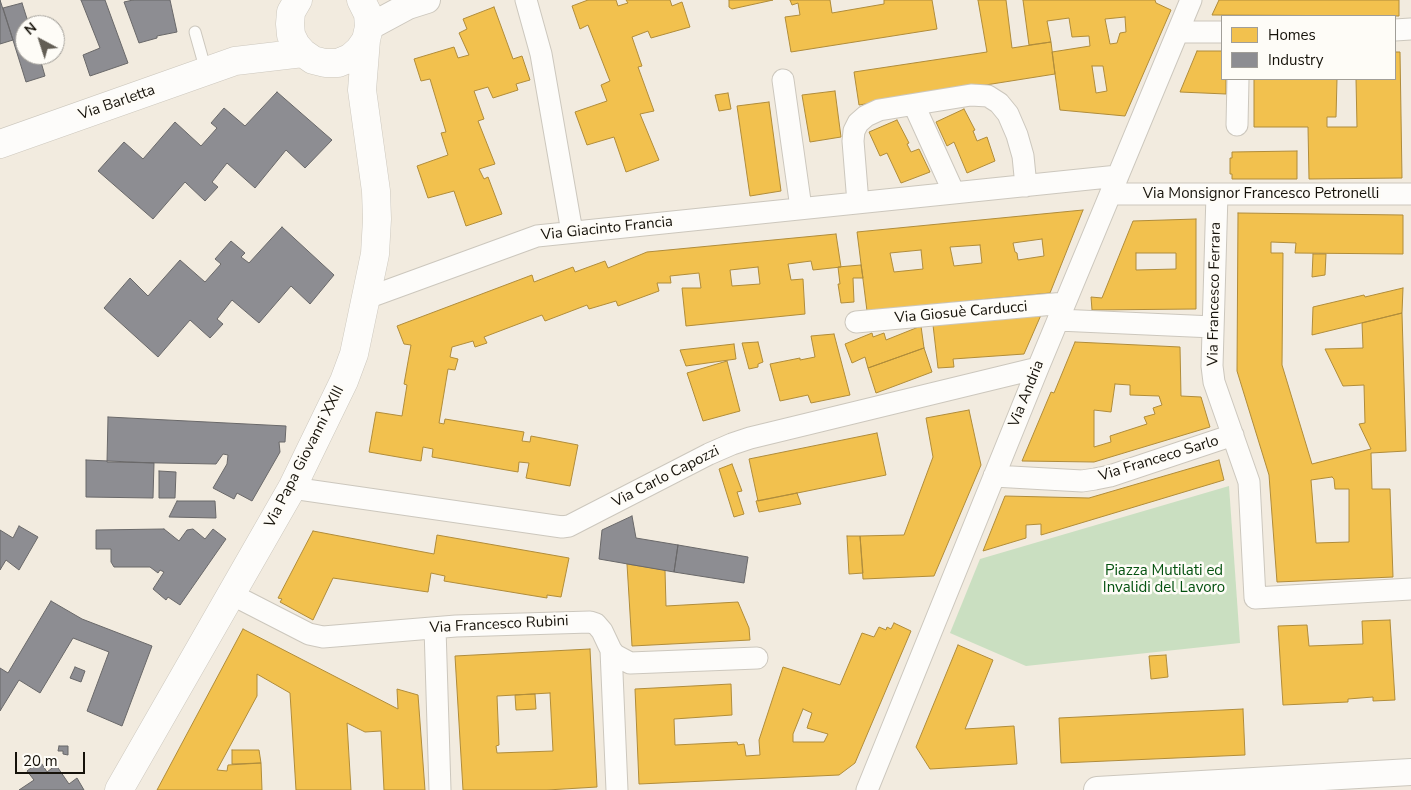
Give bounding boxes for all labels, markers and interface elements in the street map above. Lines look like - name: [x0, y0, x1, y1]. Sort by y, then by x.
- north arrow: [15, 15, 65, 65]
- legend: [1221, 15, 1396, 80]
- text: N: [21, 18, 41, 40]
- text: Homes: [1268, 25, 1316, 45]
- text: Industry: [1268, 50, 1323, 70]
- street label: Via Barletta: [76, 82, 158, 124]
- street label: Via Monsignor Francesco Petronelli: [1143, 185, 1379, 203]
- street label: Via Giacinto Francia: [540, 213, 674, 245]
- street label: Via Francesco Ferrara: [1205, 222, 1225, 366]
- street label: Via Giosuè Carducci: [894, 298, 1028, 328]
- street label: Via Andria: [1005, 358, 1049, 430]
- street label: Via Papa Giovanni XXIII: [261, 383, 349, 531]
- street label: Via Franceco Sarlo: [1097, 432, 1221, 486]
- street label: Via Carlo Capozzi: [610, 442, 722, 512]
- park label: Piazza Mutilati ed Invalidi del Lavoro: [1103, 562, 1225, 597]
- street label: Via Francesco Rubini: [429, 612, 569, 638]
- scale bar: [18, 742, 88, 774]
- text: 20 m: [23, 751, 58, 771]

